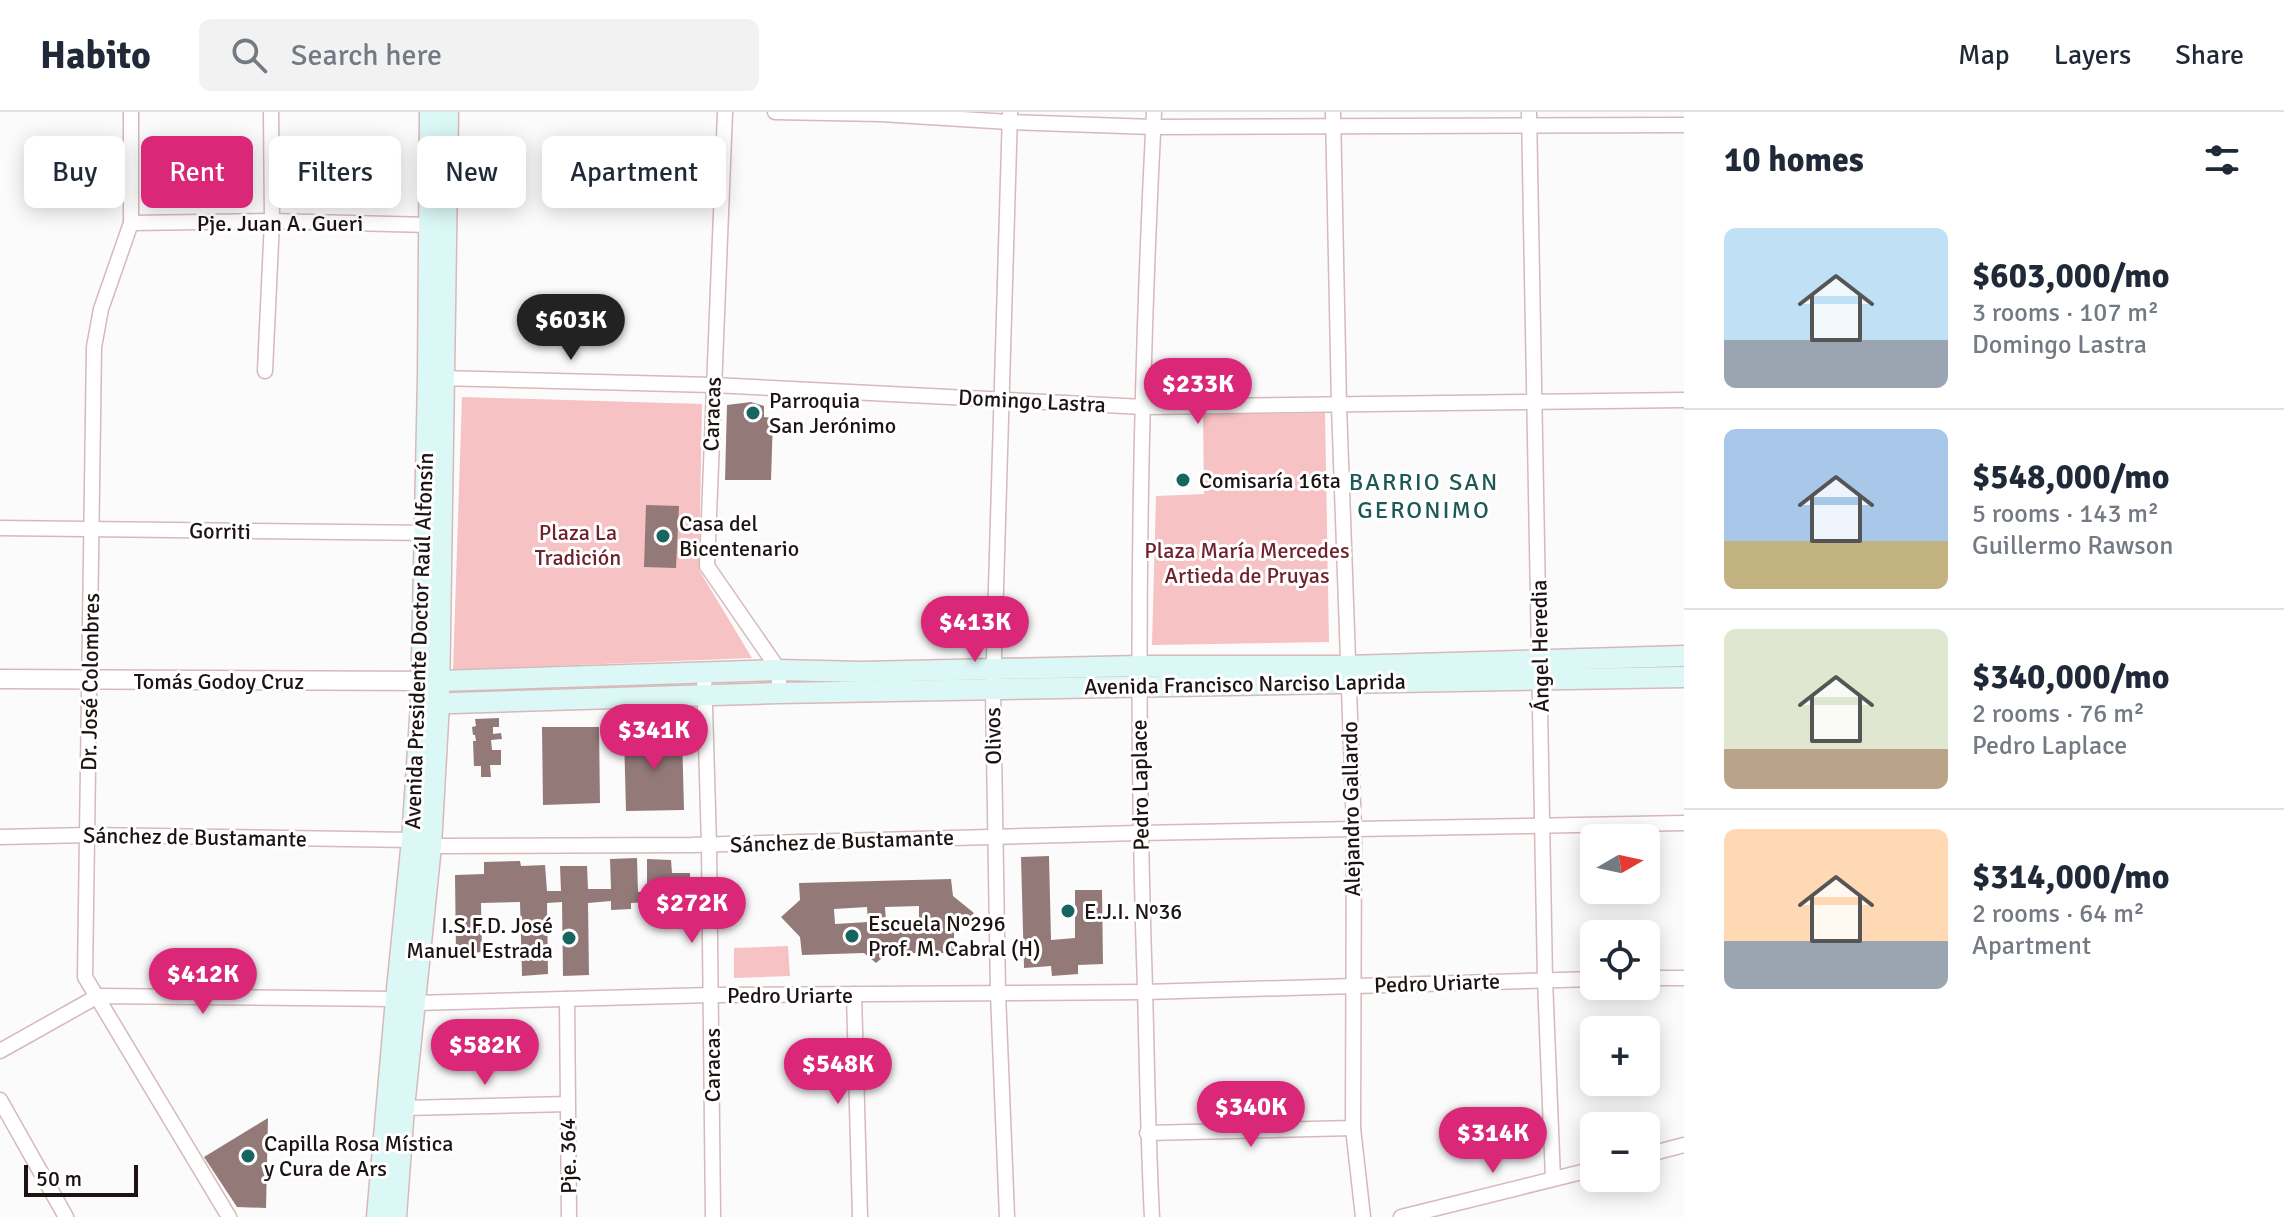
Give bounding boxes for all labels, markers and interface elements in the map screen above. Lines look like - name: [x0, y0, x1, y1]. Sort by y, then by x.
- search box: [199, 19, 759, 91]
- text: Habito: [40, 32, 151, 79]
- icon: search: [227, 33, 271, 77]
- text: Search here: [291, 37, 442, 74]
- text: Map: [1958, 38, 2010, 72]
- text: Layers: [2054, 38, 2131, 72]
- text: Share: [2175, 38, 2244, 72]
- chip: Buy: [24, 136, 125, 208]
- chip: Rent: [141, 136, 253, 208]
- chip: Filters: [269, 136, 401, 208]
- chip: New: [417, 136, 526, 208]
- chip: Apartment: [542, 136, 726, 208]
- icon: filters: [2200, 138, 2244, 182]
- text: 10 homes: [1724, 139, 1864, 181]
- street label: Pje. Juan A. Gueri: [197, 210, 363, 237]
- text: $603,000/mo: [1972, 255, 2170, 297]
- icon: home: [1788, 260, 1884, 356]
- pin: $603K: [515, 294, 627, 362]
- text: 3 rooms · 107 m²: [1972, 297, 2159, 329]
- text: $603K: [535, 304, 607, 336]
- text: Domingo Lastra: [1972, 329, 2147, 361]
- pin: $233K: [1142, 358, 1254, 426]
- text: $233K: [1162, 368, 1234, 400]
- street label: Caracas: [697, 376, 727, 452]
- street label: Domingo Lastra: [957, 384, 1107, 418]
- place label: Parroquia San Jerónimo: [769, 387, 896, 439]
- marker: Parroquia San Jerónimo: [744, 404, 762, 422]
- street label: Avenida Presidente Doctor Raúl Alfonsín: [399, 452, 439, 830]
- text: $548,000/mo: [1972, 456, 2170, 498]
- icon: home: [1788, 461, 1884, 557]
- place label: Comisaría 16ta: [1199, 467, 1341, 494]
- district label: BARRIO SAN GERONIMO: [1349, 467, 1499, 525]
- marker: Comisaría 16ta: [1174, 471, 1192, 489]
- text: 5 rooms · 143 m²: [1972, 498, 2159, 530]
- place label: Casa del Bicentenario: [679, 510, 799, 562]
- street label: Gorriti: [189, 517, 251, 545]
- park label: Plaza La Tradición: [535, 519, 621, 571]
- marker: Casa del Bicentenario: [654, 527, 672, 545]
- text: Guillermo Rawson: [1972, 530, 2173, 562]
- park label: Plaza María Mercedes Artieda de Pruyas: [1144, 537, 1350, 589]
- street label: Ángel Heredia: [1525, 579, 1555, 713]
- street label: Dr. José Colombres: [75, 593, 105, 771]
- pin: $413K: [919, 596, 1031, 664]
- text: $413K: [939, 606, 1011, 638]
- text: $340,000/mo: [1972, 656, 2170, 698]
- icon: home: [1788, 661, 1884, 757]
- street label: Tomás Godoy Cruz: [134, 668, 304, 695]
- street label: Avenida Francisco Narciso Laprida: [1084, 668, 1406, 700]
- text: 2 rooms · 76 m²: [1972, 698, 2145, 730]
- pin: $341K: [598, 704, 710, 772]
- street label: Olivos: [979, 707, 1007, 765]
- text: $341K: [618, 714, 690, 746]
- street label: Pedro Laplace: [1125, 719, 1155, 851]
- street label: Alejandro Gallardo: [1336, 721, 1366, 897]
- text: Pedro Laplace: [1972, 730, 2127, 762]
- street label: Sánchez de Bustamante: [83, 822, 307, 852]
- street label: Sánchez de Bustamante: [730, 824, 954, 858]
- north arrow: [1580, 824, 1660, 904]
- map controls: [1580, 824, 1660, 1192]
- text: $314,000/mo: [1972, 856, 2170, 898]
- icon: home: [1788, 861, 1884, 957]
- pin: $272K: [636, 877, 748, 945]
- text: $272K: [656, 887, 728, 919]
- place label: E.J.I. Nº36: [1084, 898, 1182, 925]
- text: 2 rooms · 64 m²: [1972, 898, 2145, 930]
- marker: E.J.I. Nº36: [1059, 902, 1077, 920]
- place label: Escuela Nº296 Prof. M. Cabral (H): [868, 910, 1041, 962]
- place label: I.S.F.D. José Manuel Estrada: [406, 912, 553, 964]
- button: locate: [1580, 920, 1660, 1000]
- marker: Escuela Nº296 Prof. M. Cabral (H): [843, 927, 861, 945]
- marker: I.S.F.D. José Manuel Estrada: [560, 929, 578, 947]
- text: Apartment: [1972, 930, 2091, 962]
- pin: $412K: [147, 948, 259, 1016]
- text: $412K: [167, 958, 239, 990]
- street label: Pedro Uriarte: [1374, 967, 1500, 999]
- street label: Pedro Uriarte: [727, 982, 853, 1009]
- button: +: [1580, 1016, 1660, 1096]
- pin: $582K: [429, 1019, 541, 1087]
- street label: Caracas: [699, 1028, 726, 1102]
- text: $582K: [449, 1029, 521, 1061]
- pin: $548K: [782, 1038, 894, 1106]
- text: $548K: [802, 1048, 874, 1080]
- pin: $340K: [1195, 1081, 1307, 1149]
- text: $340K: [1215, 1091, 1287, 1123]
- pin: $314K: [1437, 1107, 1549, 1175]
- button: −: [1580, 1112, 1660, 1192]
- text: $314K: [1457, 1117, 1529, 1149]
- street label: Pje. 364: [554, 1118, 582, 1194]
- place label: Capilla Rosa Mística y Cura de Ars: [264, 1130, 453, 1182]
- marker: Capilla Rosa Mística y Cura de Ars: [239, 1147, 257, 1165]
- scale bar: [24, 1161, 138, 1197]
- text: 50 m: [36, 1165, 82, 1192]

